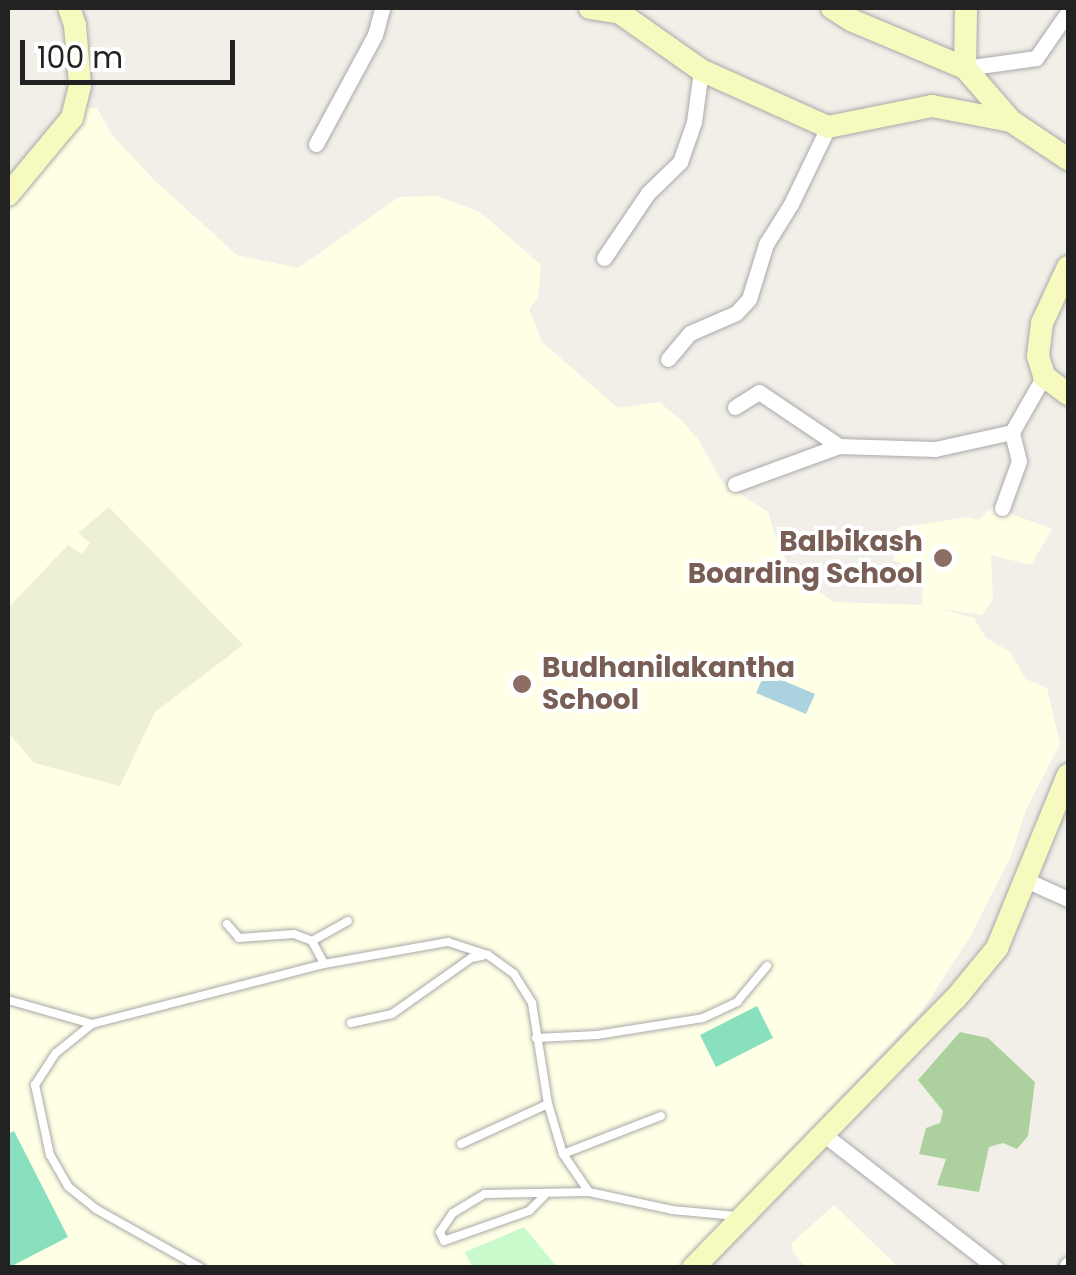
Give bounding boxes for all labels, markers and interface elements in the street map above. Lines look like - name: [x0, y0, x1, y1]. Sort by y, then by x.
- scale bar: [25, 20, 240, 82]
- text: 100 m: [37, 36, 123, 79]
- place label: Balbikash Boarding School: [688, 525, 923, 591]
- marker: Balbikash Boarding School: [932, 547, 954, 569]
- place label: Budhanilakantha School: [542, 651, 795, 717]
- marker: Budhanilakantha School: [511, 673, 533, 695]

